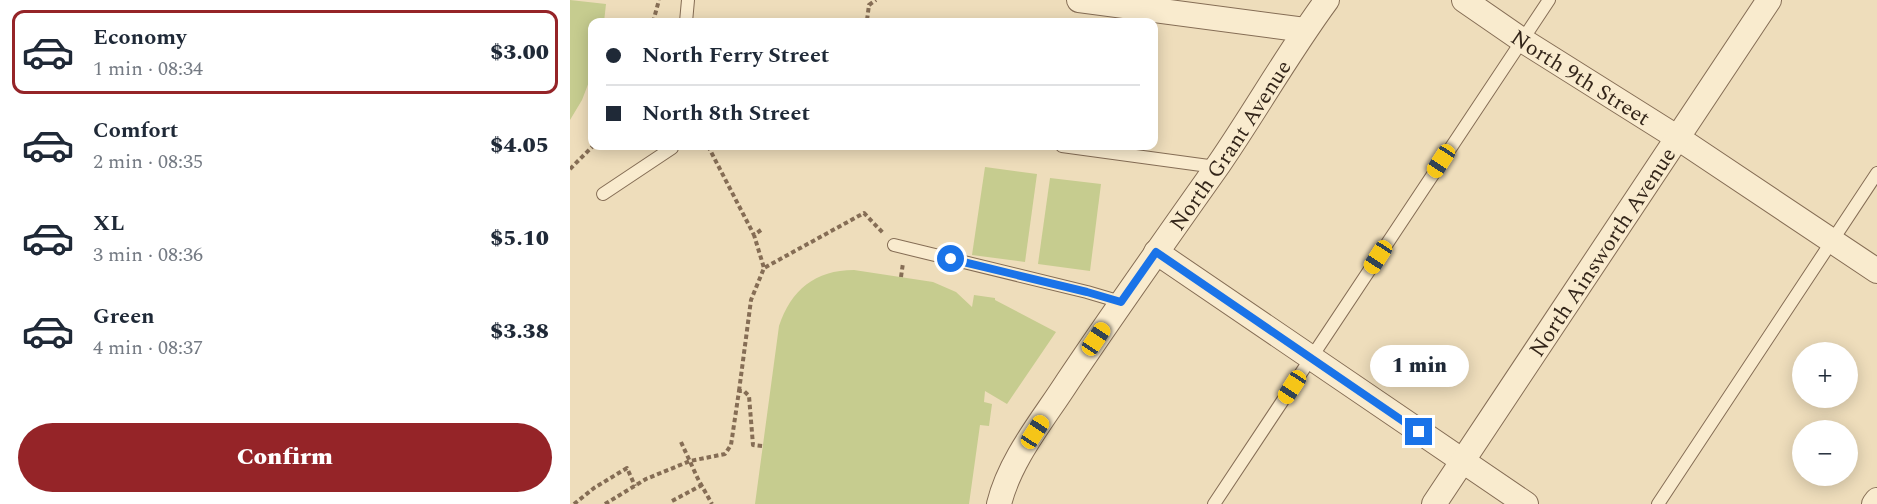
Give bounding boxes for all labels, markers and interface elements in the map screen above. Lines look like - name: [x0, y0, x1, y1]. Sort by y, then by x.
- text: Economy: [93, 21, 186, 54]
- street label: North 9th Street: [1503, 22, 1656, 135]
- icon: car: [21, 25, 75, 79]
- text: $3.00: [490, 36, 549, 69]
- text: North Ferry Street: [642, 39, 829, 72]
- text: 1 min · 08:34: [93, 54, 203, 84]
- street label: North Grant Avenue: [1162, 54, 1300, 238]
- text: North 8th Street: [642, 97, 810, 130]
- text: Comfort: [93, 114, 178, 147]
- icon: car: [21, 118, 75, 172]
- text: $4.05: [490, 129, 549, 162]
- car: [1424, 141, 1458, 181]
- street label: North Ainsworth Avenue: [1521, 141, 1685, 364]
- text: 2 min · 08:35: [93, 147, 203, 177]
- text: XL: [93, 207, 124, 240]
- icon: car: [21, 211, 75, 265]
- text: $5.10: [490, 222, 549, 255]
- car: [1361, 237, 1395, 277]
- text: 3 min · 08:36: [93, 240, 203, 270]
- route start: [937, 245, 964, 272]
- text: Green: [93, 300, 155, 333]
- icon: car: [21, 304, 75, 358]
- text: $3.38: [490, 315, 549, 348]
- car: [1078, 319, 1114, 359]
- text: 4 min · 08:37: [93, 333, 203, 363]
- map controls: [1792, 342, 1858, 486]
- button: +: [1792, 342, 1858, 408]
- callout: 1 min: [1370, 345, 1468, 387]
- text: 1 min: [1392, 351, 1447, 381]
- car: [1275, 367, 1309, 407]
- car: [1018, 412, 1052, 452]
- route end: [1405, 418, 1432, 445]
- button: −: [1792, 420, 1858, 486]
- button: Confirm: [18, 423, 552, 492]

